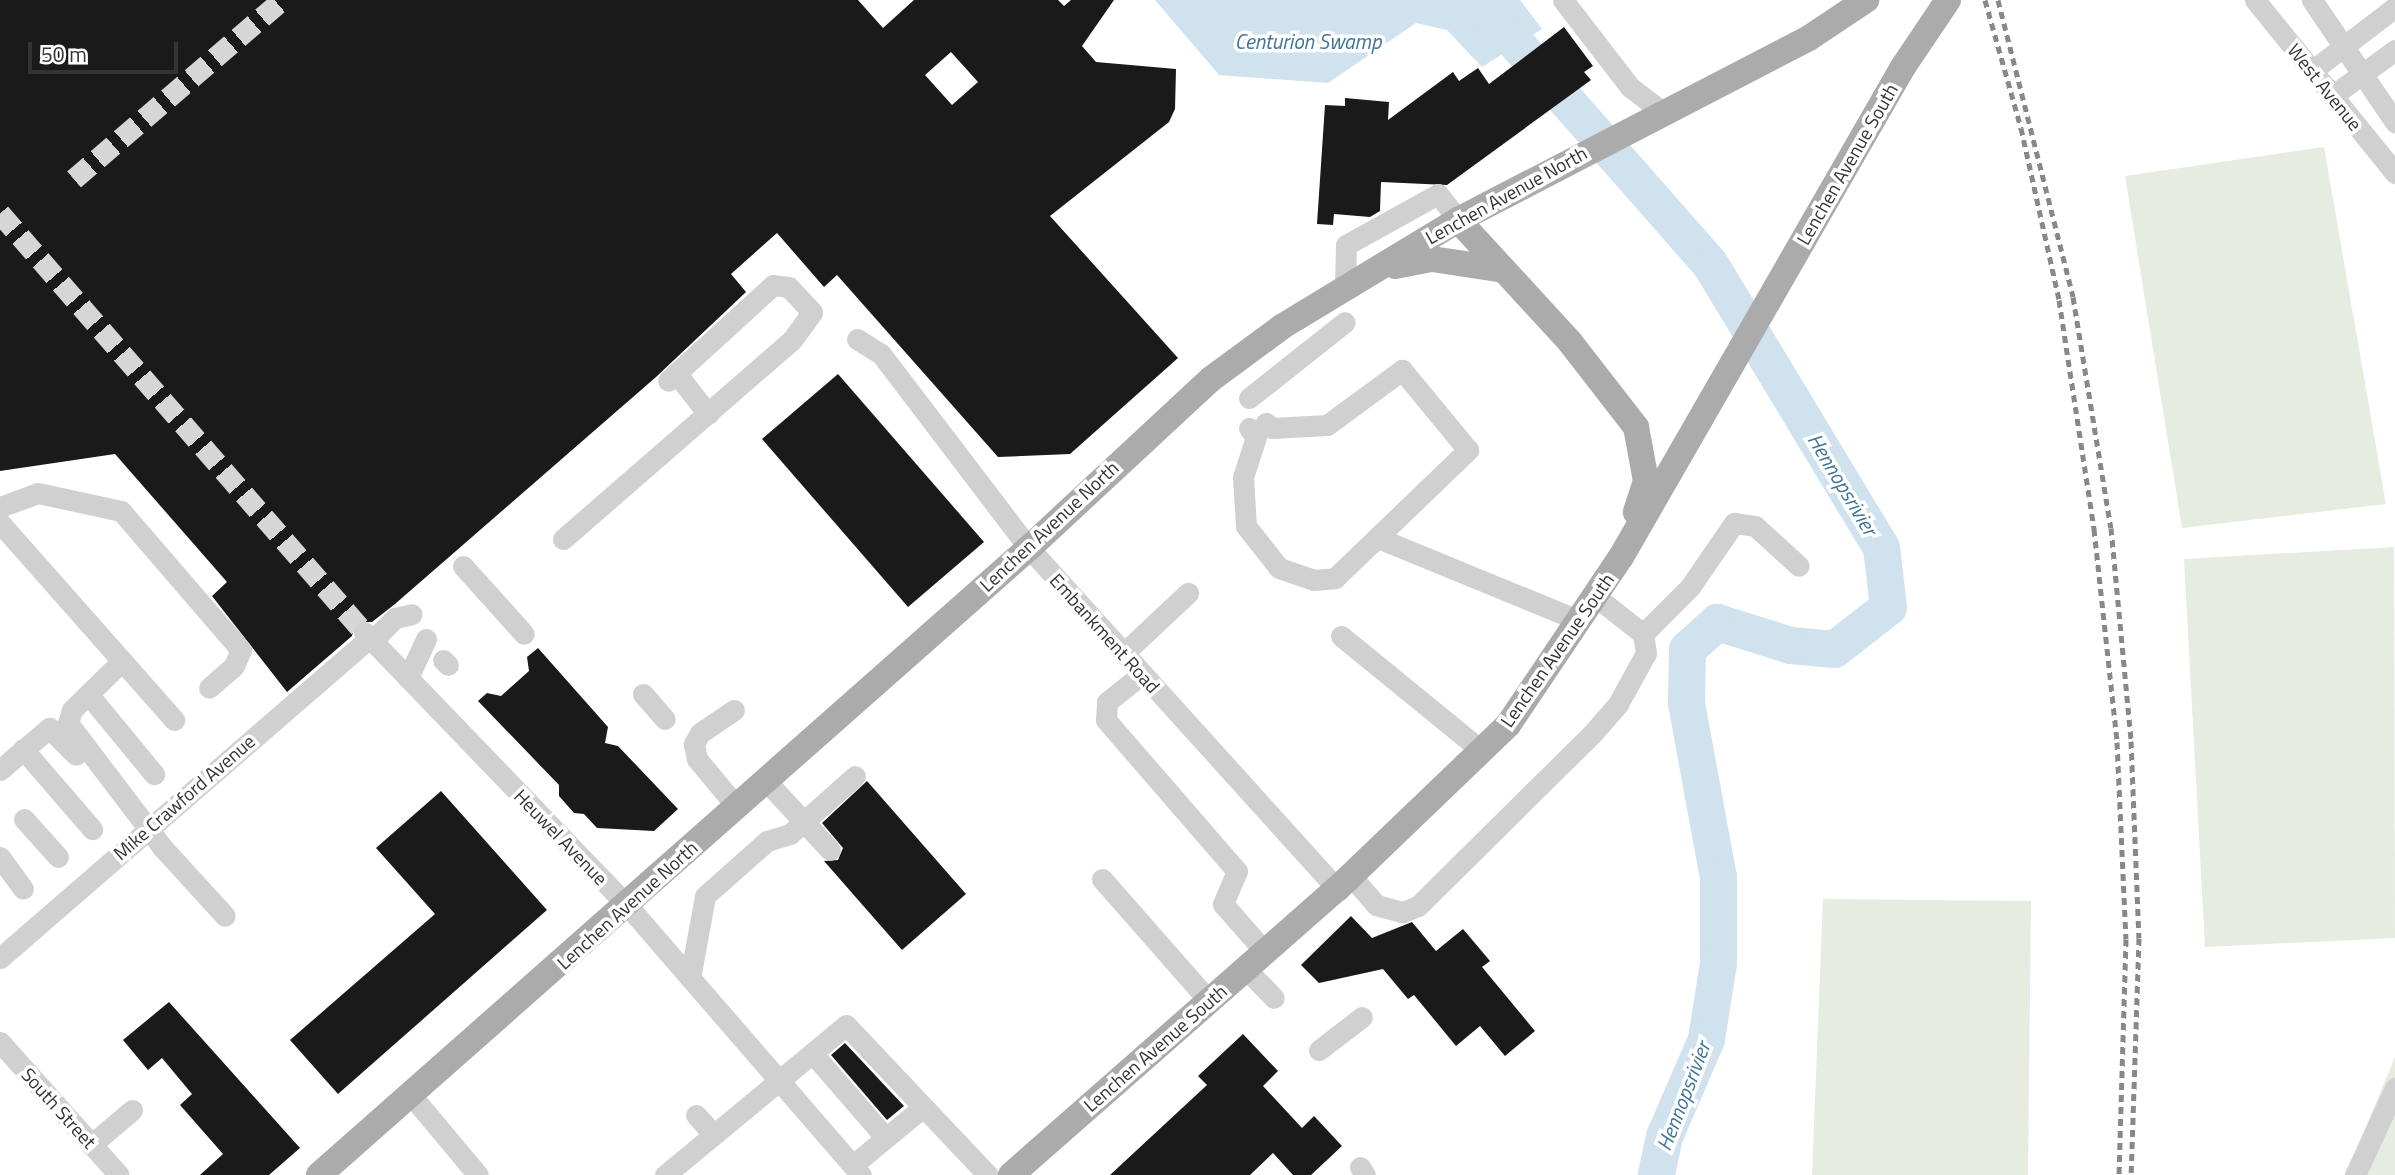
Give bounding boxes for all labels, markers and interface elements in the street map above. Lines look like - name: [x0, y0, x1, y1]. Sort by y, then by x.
- scale bar: [32, 28, 182, 72]
- water label: Centurion Swamp: [1235, 28, 1381, 54]
- text: 50 m: [41, 38, 87, 70]
- street label: West Avenue: [2283, 39, 2367, 135]
- street label: Lenchen Avenue South: [1792, 79, 1902, 249]
- street label: Lenchen Avenue North: [1421, 141, 1591, 249]
- water label: Hennopsrivier: [1803, 428, 1883, 540]
- street label: Lenchen Avenue North: [975, 456, 1123, 596]
- street label: Embankment Road: [1045, 569, 1165, 697]
- street label: Lenchen Avenue South: [1495, 569, 1619, 731]
- street label: Mike Crawford Avenue: [109, 729, 259, 865]
- street label: Heuwel Avenue: [510, 784, 612, 890]
- street label: Lenchen Avenue North: [552, 836, 702, 974]
- street label: Lenchen Avenue South: [1079, 980, 1231, 1116]
- water label: Hennopsrivier: [1651, 1038, 1715, 1154]
- street label: South Street: [17, 1063, 101, 1153]

